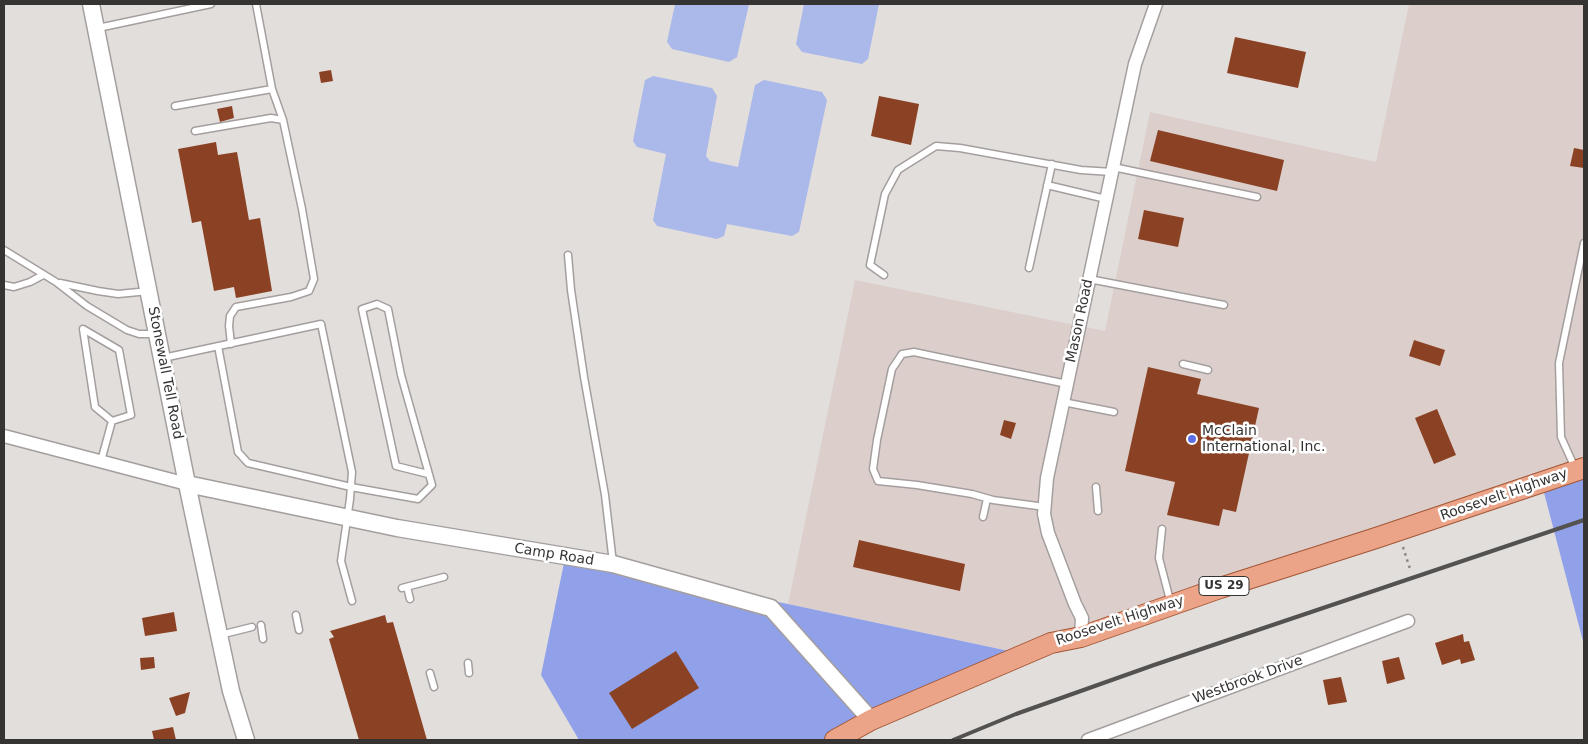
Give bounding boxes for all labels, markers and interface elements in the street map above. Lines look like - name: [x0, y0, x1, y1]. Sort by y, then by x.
- street label: Mason Road: [1063, 278, 1097, 364]
- street label: Stonewall Tell Road: [144, 305, 186, 441]
- place label: McClain International, Inc.: [1202, 423, 1325, 456]
- marker: McClain International, Inc.: [1186, 433, 1198, 445]
- street label: Roosevelt Highway: [1438, 465, 1570, 525]
- street label: Camp Road: [513, 540, 595, 570]
- road number: US 29: [1199, 576, 1249, 596]
- street label: Roosevelt Highway: [1054, 592, 1186, 650]
- street label: Westbrook Drive: [1191, 652, 1305, 708]

